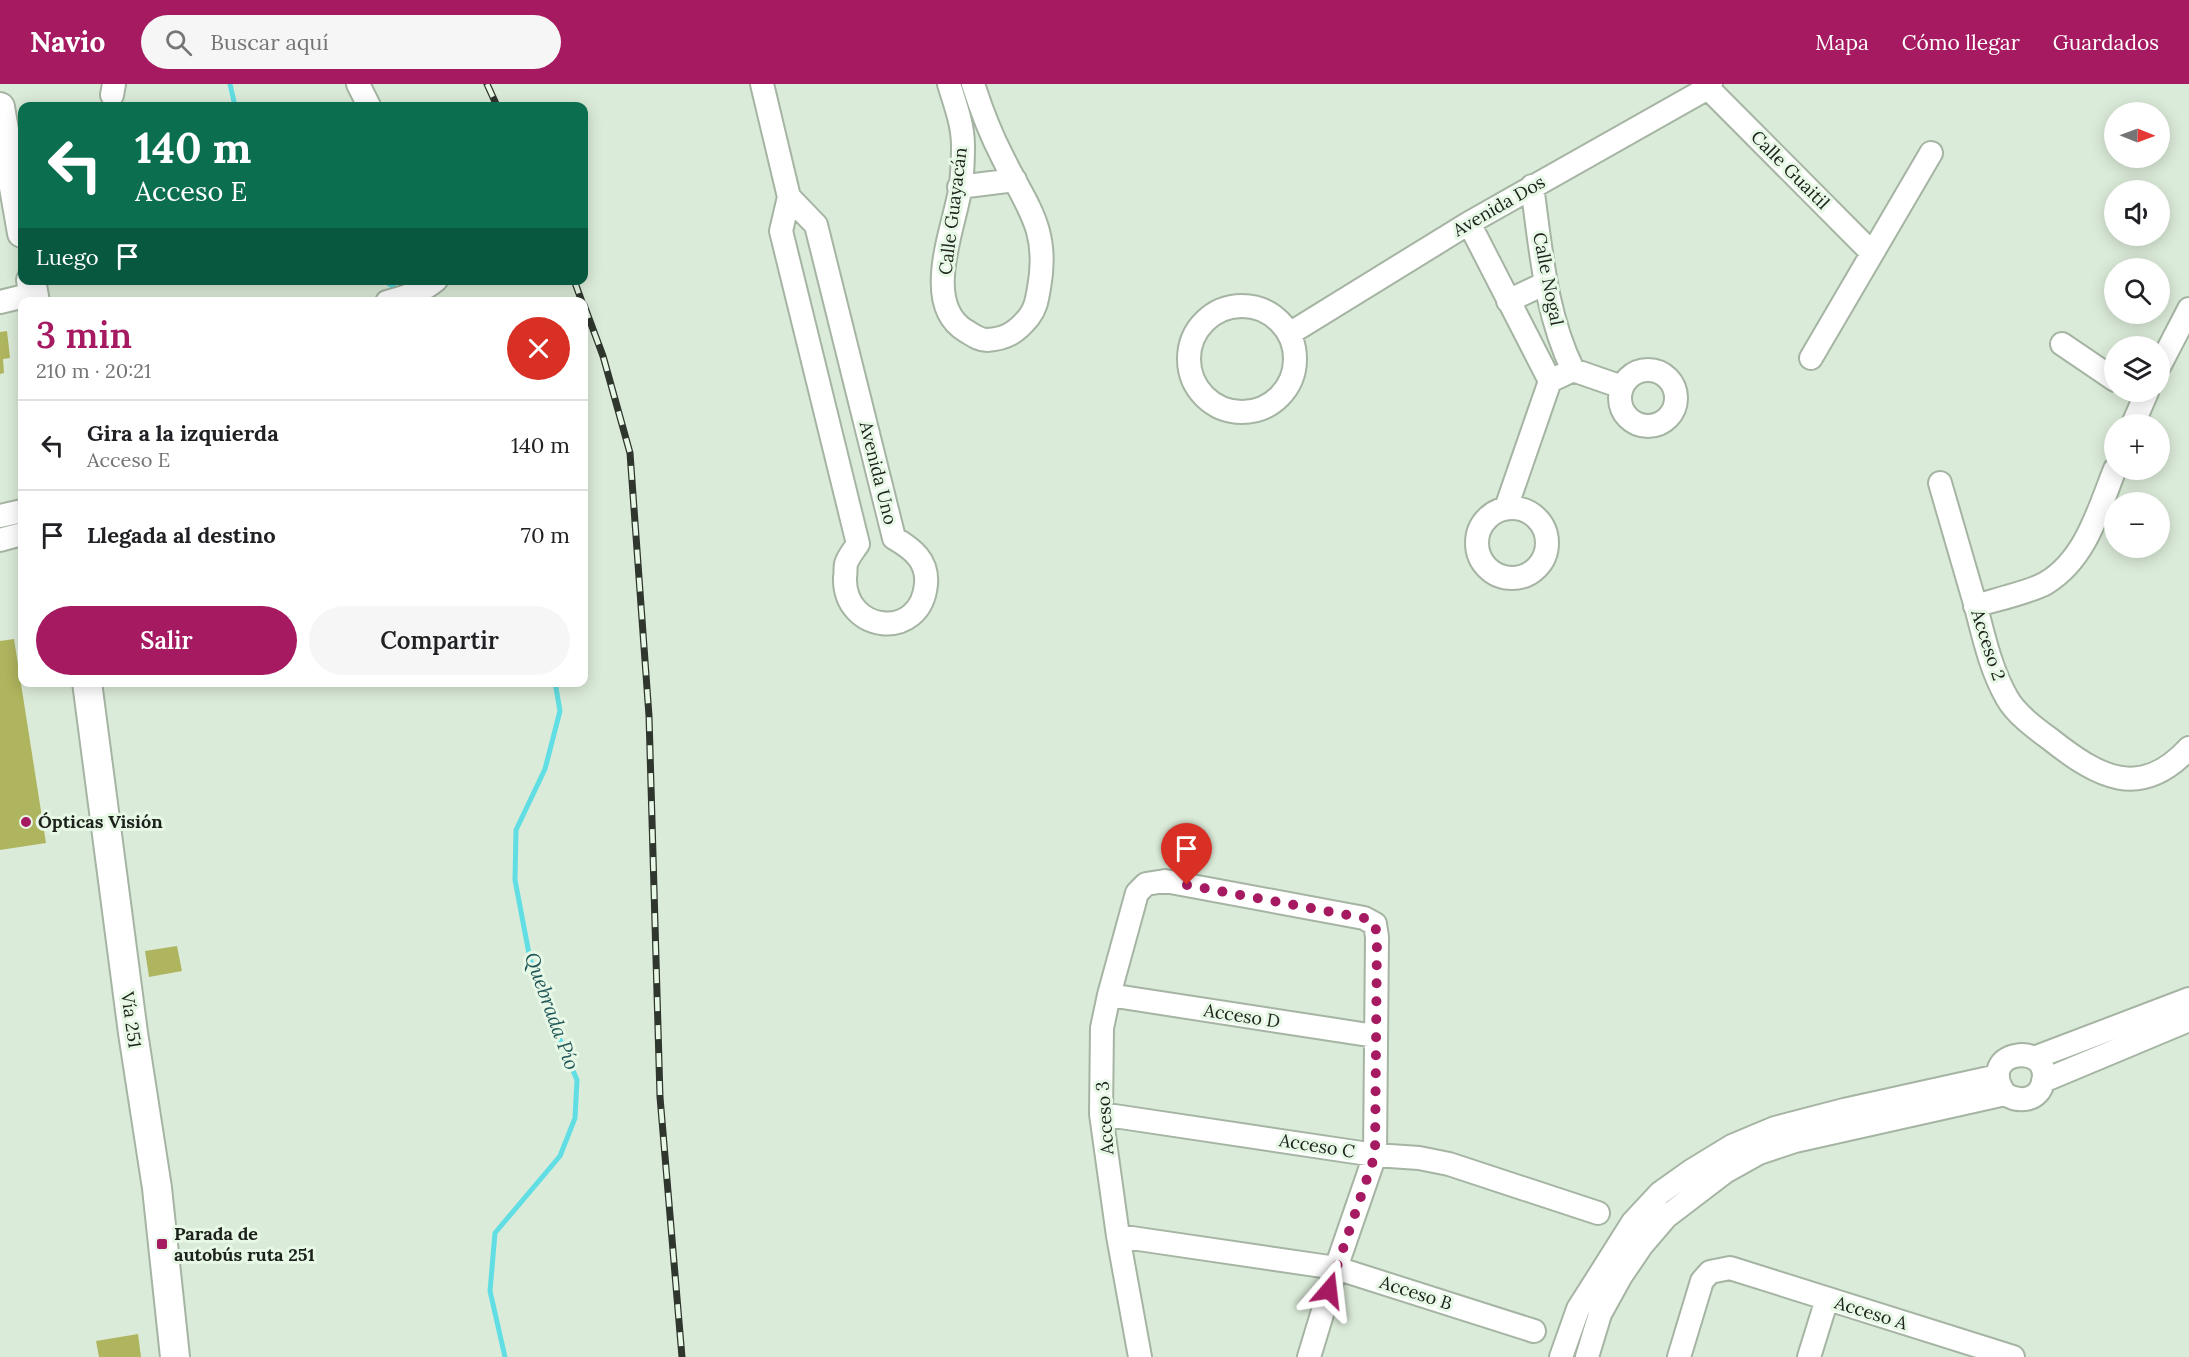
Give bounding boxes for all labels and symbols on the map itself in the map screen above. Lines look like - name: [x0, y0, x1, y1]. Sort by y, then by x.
- north arrow: [2104, 102, 2170, 168]
- street label: Calle Guaitil: [1746, 125, 1835, 214]
- street label: Calle Guayacán: [933, 146, 972, 276]
- street label: Avenida Dos: [1448, 170, 1549, 242]
- street label: Calle Nogal: [1528, 230, 1569, 328]
- street label: Avenida Uno: [854, 418, 902, 527]
- street label: Acceso 2: [1966, 606, 2011, 683]
- place label: Ópticas Visión: [38, 810, 163, 833]
- marker: Ópticas Visión: [19, 815, 33, 829]
- pin: [1161, 823, 1212, 885]
- water label: Quebrada Pío: [520, 949, 585, 1073]
- street label: Vía 251: [116, 989, 147, 1050]
- street label: Acceso D: [1201, 998, 1282, 1033]
- street label: Acceso 3: [1090, 1081, 1119, 1157]
- street label: Acceso C: [1277, 1128, 1357, 1163]
- place label: Parada de autobús ruta 251: [174, 1222, 315, 1266]
- marker: Parada de autobús ruta 251: [155, 1237, 169, 1251]
- position arrow: [1297, 1258, 1361, 1322]
- street label: Acceso B: [1376, 1270, 1455, 1315]
- street label: Acceso A: [1831, 1290, 1911, 1335]

